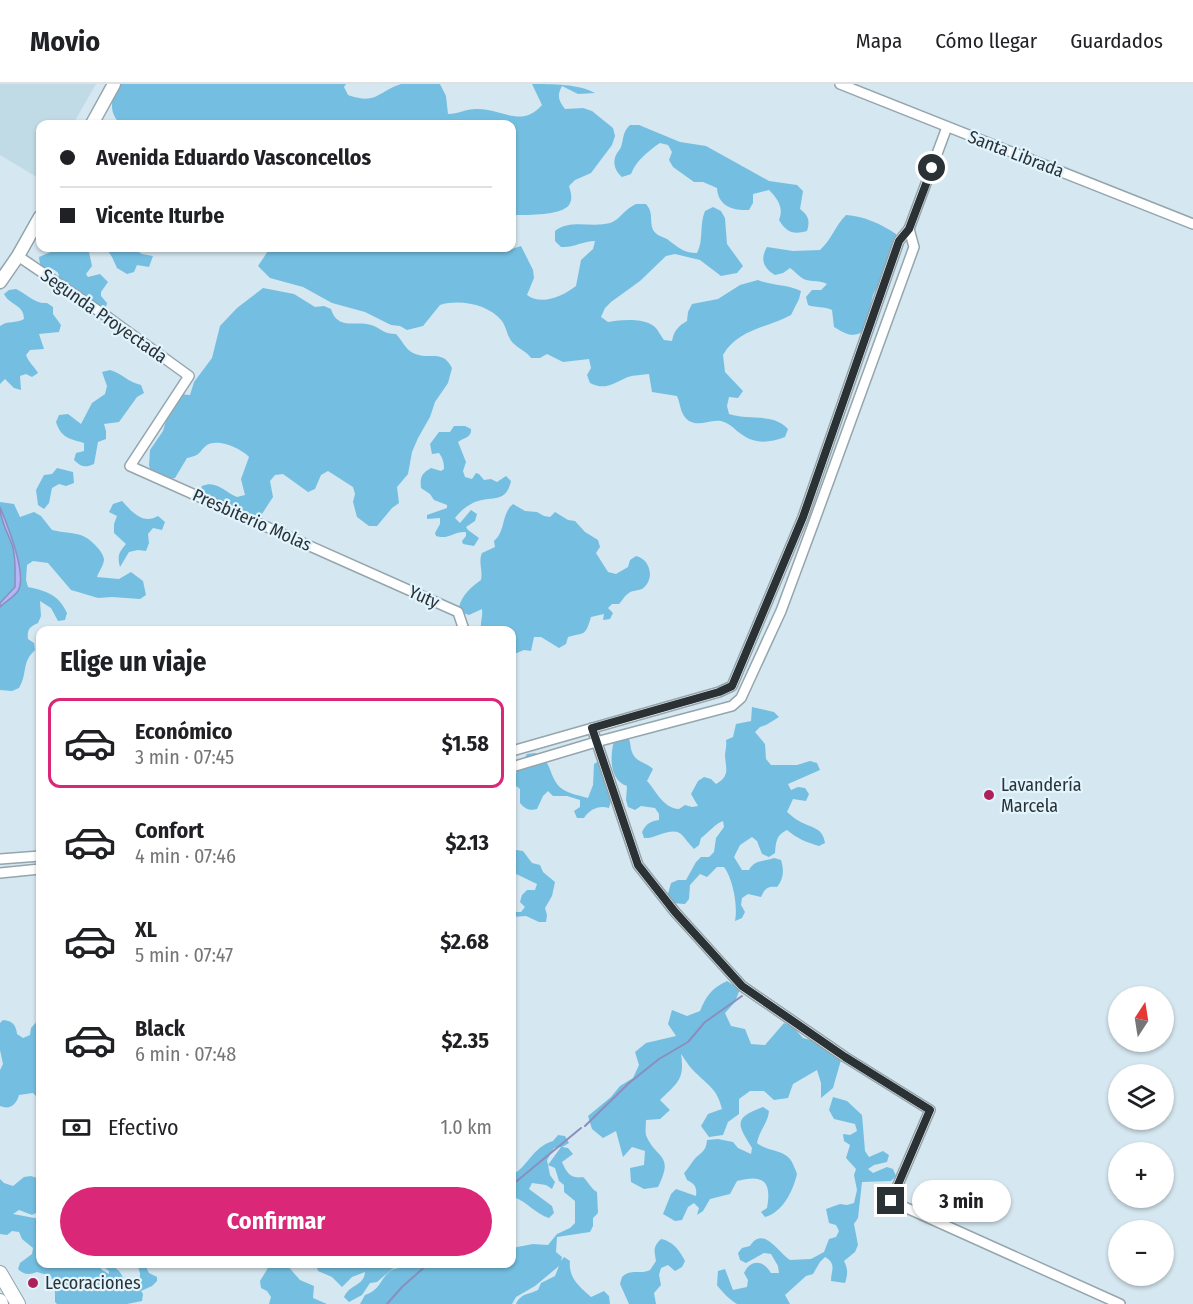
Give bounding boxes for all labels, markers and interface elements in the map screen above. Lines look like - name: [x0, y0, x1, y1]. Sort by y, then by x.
- text: Movio: [30, 25, 100, 58]
- text: Mapa: [856, 28, 902, 54]
- text: Cómo llegar: [935, 28, 1037, 54]
- text: Guardados: [1070, 28, 1163, 54]
- street label: Santa Librada: [965, 126, 1067, 182]
- text: Avenida Eduardo Vasconcellos: [96, 144, 371, 171]
- route start: [918, 154, 945, 181]
- text: Vicente Iturbe: [96, 202, 224, 229]
- street label: Segunda Proyectada: [36, 264, 172, 368]
- street label: Presbiterio Molas: [189, 484, 315, 556]
- street label: Yuty: [405, 581, 443, 613]
- text: Elige un viaje: [60, 646, 206, 678]
- icon: car: [63, 716, 117, 770]
- text: Económico: [135, 718, 233, 745]
- text: $1.58: [442, 730, 489, 757]
- text: 3 min · 07:45: [135, 745, 234, 769]
- place label: Lavandería Marcela: [1001, 774, 1082, 817]
- marker: Lavandería Marcela: [982, 788, 996, 802]
- icon: car: [63, 815, 117, 869]
- text: Confort: [135, 817, 204, 844]
- text: $2.13: [446, 829, 489, 856]
- text: 4 min · 07:46: [135, 844, 236, 868]
- icon: car: [63, 914, 117, 968]
- text: XL: [135, 916, 157, 943]
- text: $2.68: [440, 928, 489, 955]
- text: 5 min · 07:47: [135, 943, 233, 967]
- north arrow: [1108, 986, 1174, 1052]
- map controls: [1108, 986, 1174, 1286]
- icon: car: [63, 1013, 117, 1067]
- text: Black: [135, 1015, 185, 1042]
- text: $2.35: [441, 1027, 489, 1054]
- text: 6 min · 07:48: [135, 1042, 236, 1066]
- button: layers: [1108, 1064, 1174, 1130]
- icon: cash: [60, 1111, 93, 1144]
- text: Efectivo: [108, 1114, 179, 1141]
- text: 1.0 km: [440, 1115, 492, 1139]
- button: +: [1108, 1142, 1174, 1208]
- callout: 3 min: [912, 1180, 1011, 1222]
- button: Confirmar: [60, 1187, 492, 1256]
- route end: [877, 1187, 904, 1214]
- text: 3 min: [939, 1189, 984, 1213]
- button: −: [1108, 1220, 1174, 1286]
- place label: Lecoraciones: [45, 1272, 141, 1294]
- marker: Lecoraciones: [26, 1276, 40, 1290]

